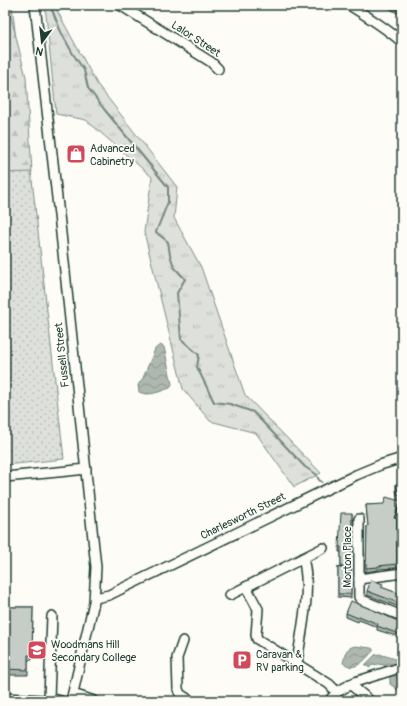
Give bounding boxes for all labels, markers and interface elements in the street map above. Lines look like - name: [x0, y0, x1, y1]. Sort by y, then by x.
- street label: Lalor Street: [169, 18, 223, 60]
- north arrow: [22, 22, 62, 62]
- text: N: [34, 44, 45, 58]
- place label: Advanced Cabinetry: [90, 142, 135, 168]
- shop icon: Advanced Cabinetry: [65, 143, 87, 165]
- street label: Fussell Street: [52, 322, 72, 388]
- street label: Charlesworth Street: [198, 490, 288, 542]
- street label: Morton Place: [341, 526, 354, 588]
- place label: Woodmans Hill Secondary College: [51, 638, 137, 664]
- school or university icon: Woodmans Hill Secondary College: [26, 639, 48, 661]
- place label: Caravan & RV parking: [256, 648, 304, 674]
- parking icon: Caravan & RV parking: [231, 649, 253, 671]

